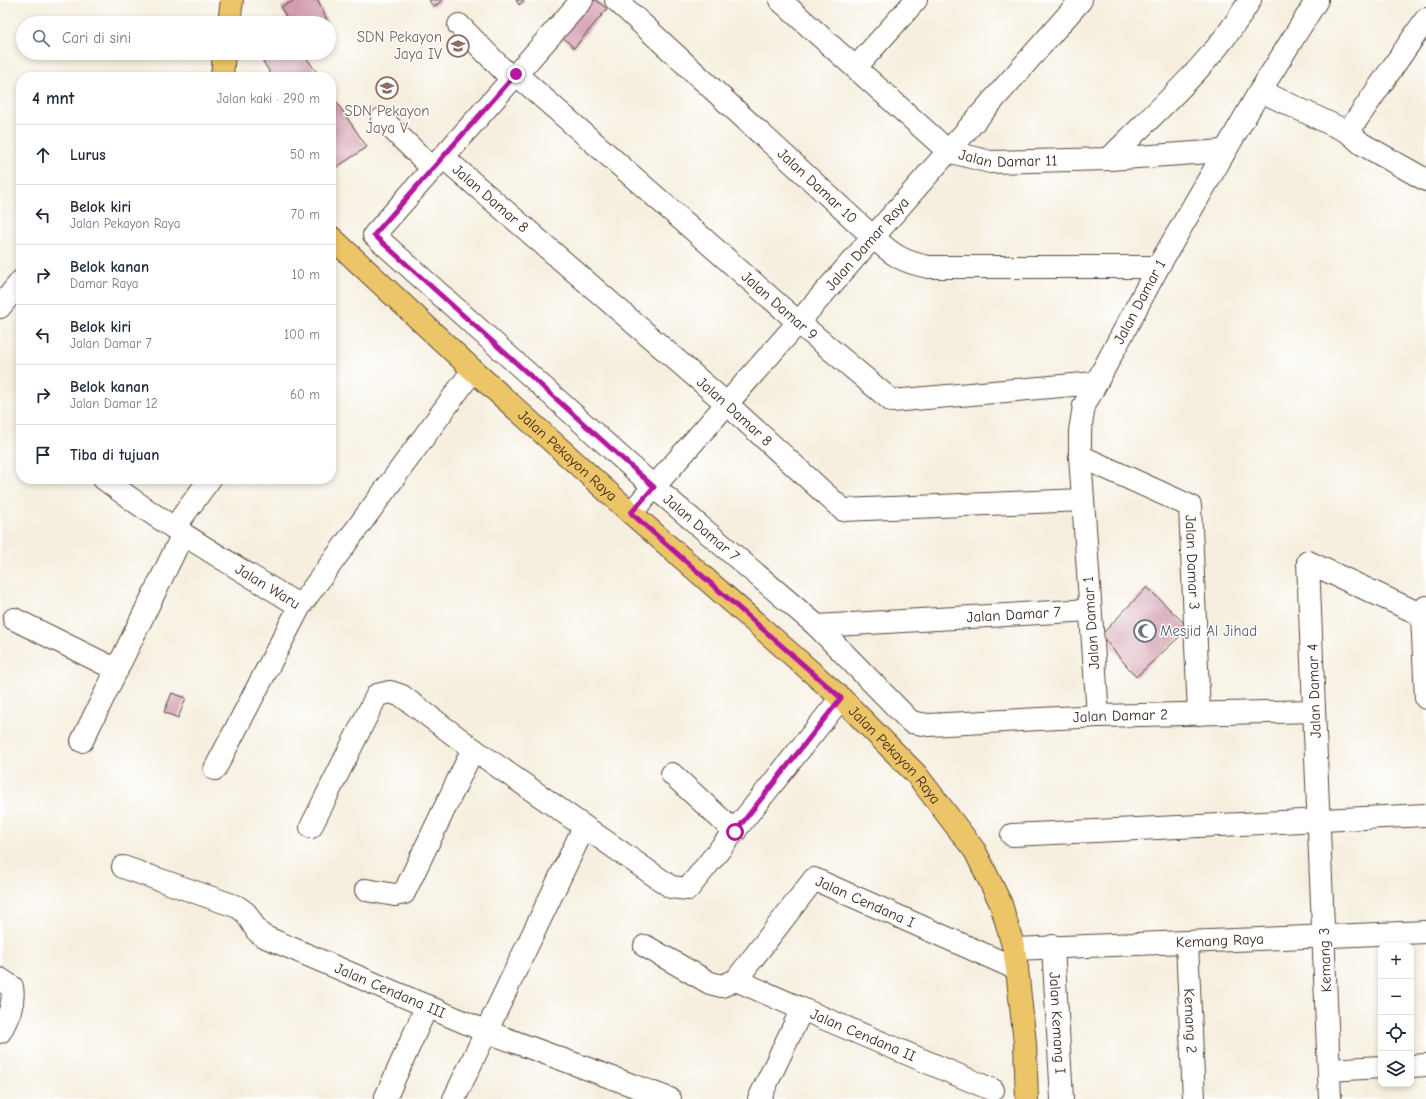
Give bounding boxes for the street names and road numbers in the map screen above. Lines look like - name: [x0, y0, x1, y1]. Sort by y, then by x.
- street label: Jalan Damar 10: [774, 144, 861, 227]
- street label: Jalan Damar 11: [957, 145, 1058, 171]
- street label: Jalan Damar 8: [449, 160, 532, 236]
- street label: Jalan Damar Raya: [821, 194, 913, 294]
- street label: Jalan Damar 1: [1110, 256, 1169, 347]
- street label: Jalan Damar 9: [738, 268, 821, 344]
- street label: Jalan Damar 8: [693, 373, 776, 450]
- street label: Jalan Pekayon Raya: [514, 406, 621, 505]
- street label: Jalan Damar 7: [660, 490, 743, 565]
- street label: Jalan Damar 3: [1181, 514, 1203, 610]
- street label: Jalan Waru: [232, 560, 303, 613]
- street label: Jalan Damar 1: [1079, 576, 1103, 670]
- street label: Jalan Damar 7: [966, 603, 1061, 626]
- street label: Jalan Damar 4: [1303, 643, 1325, 739]
- street label: Jalan Pekayon Raya: [845, 702, 945, 808]
- street label: Jalan Damar 2: [1072, 705, 1168, 726]
- street label: Jalan Cendana I: [813, 872, 918, 932]
- street label: Kemang 3: [1315, 927, 1335, 993]
- street label: Kemang Raya: [1175, 930, 1264, 951]
- street label: Jalan Cendana III: [332, 959, 448, 1022]
- street label: Jalan Kemang I: [1046, 971, 1070, 1075]
- street label: Kemang 2: [1180, 988, 1201, 1054]
- street label: Jalan Cendana II: [808, 1005, 918, 1065]

